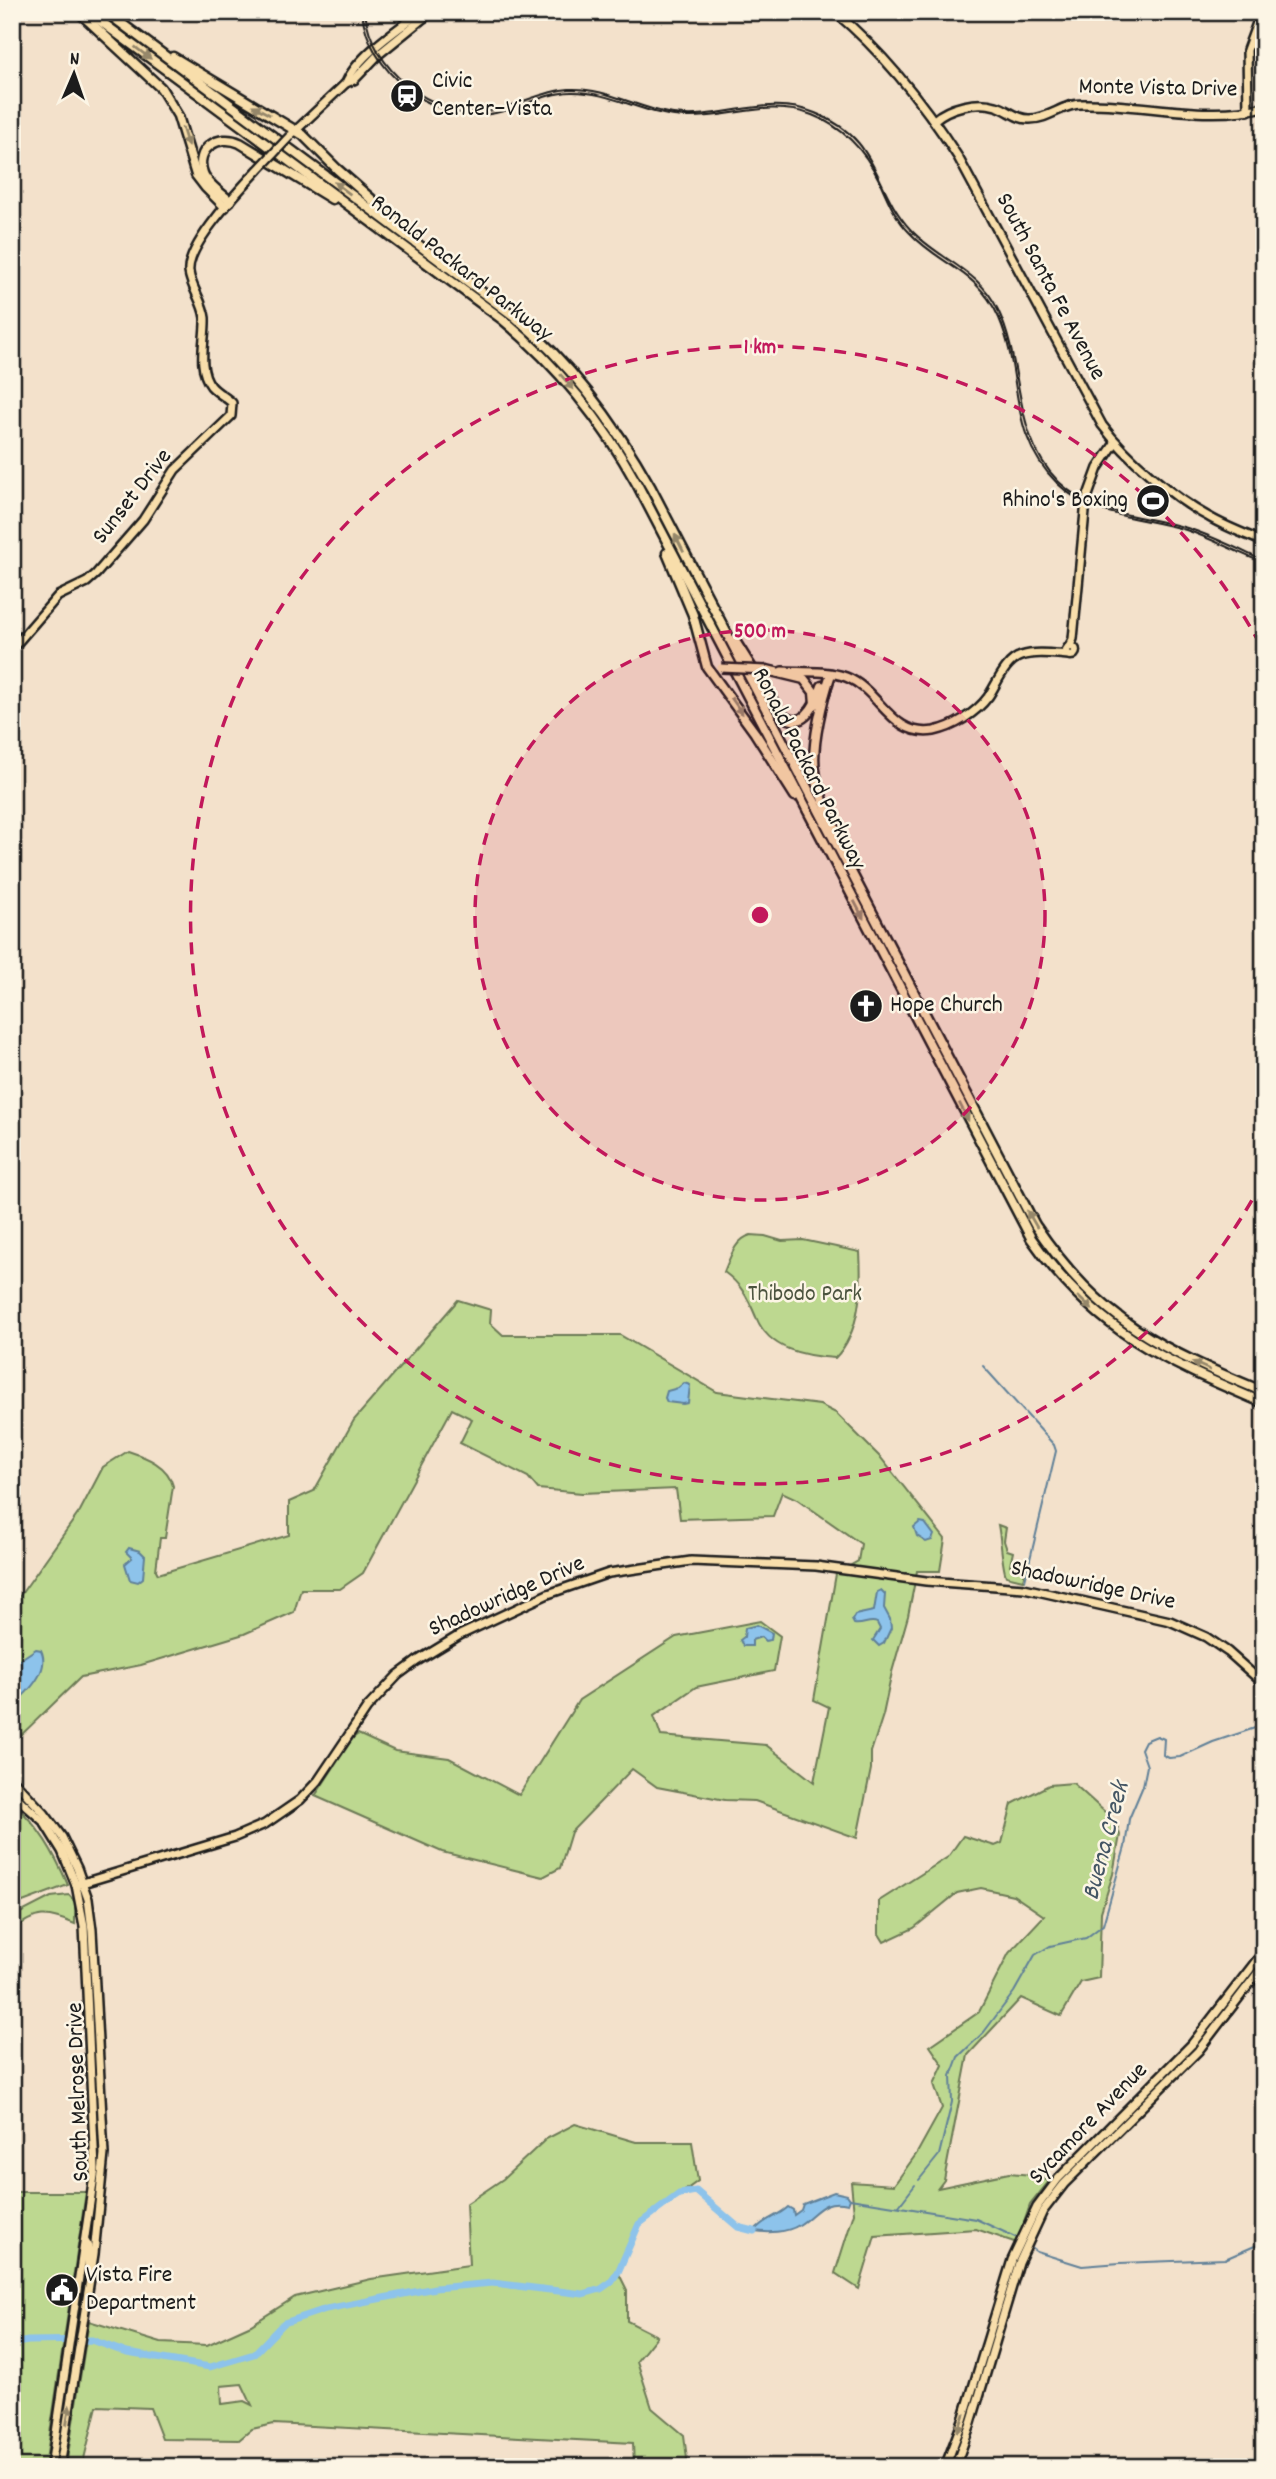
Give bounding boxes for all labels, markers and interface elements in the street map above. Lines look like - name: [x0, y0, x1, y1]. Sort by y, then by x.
- north arrow: [38, 38, 108, 108]
- one-way arrow: [134, 46, 152, 60]
- text: N: [69, 47, 80, 74]
- place label: Civic Center–Vista: [432, 65, 553, 127]
- street label: Monte Vista Drive: [1078, 71, 1238, 107]
- station icon: Civic Center–Vista: [388, 77, 426, 115]
- one-way arrow: [251, 104, 271, 116]
- one-way arrow: [181, 126, 191, 147]
- one-way arrow: [333, 182, 351, 196]
- street label: Ronald Packard Parkway: [363, 187, 560, 352]
- street label: South Santa Fe Avenue: [986, 187, 1114, 387]
- text: 1 km: [744, 334, 776, 364]
- one-way arrow: [558, 373, 574, 390]
- street label: Sunset Drive: [85, 442, 181, 552]
- sports icon: Rhino's Boxing: [1134, 482, 1172, 520]
- place label: Rhino's Boxing: [1002, 484, 1128, 518]
- one-way arrow: [674, 533, 685, 553]
- text: 500 m: [734, 618, 786, 648]
- street label: Ronald Packard Parkway: [742, 662, 874, 877]
- one-way arrow: [730, 697, 744, 715]
- one-way arrow: [854, 900, 865, 920]
- centre of rings: [748, 903, 772, 927]
- church icon: Hope Church: [847, 987, 885, 1025]
- place label: Hope Church: [890, 989, 1003, 1023]
- one-way arrow: [959, 1102, 970, 1122]
- one-way arrow: [1026, 1210, 1038, 1229]
- park label: Thibodo Park: [748, 1278, 862, 1312]
- one-way arrow: [1076, 1294, 1093, 1310]
- one-way arrow: [1191, 1360, 1211, 1372]
- street label: Shadowridge Drive: [424, 1547, 590, 1647]
- street label: Shadowridge Drive: [1007, 1552, 1179, 1620]
- water label: Buena Creek: [1073, 1775, 1141, 1904]
- street label: South Melrose Drive: [59, 2002, 99, 2182]
- street label: Sycamore Avenue: [1022, 2055, 1156, 2193]
- place label: Vista Fire Department: [86, 2259, 196, 2321]
- public building icon: Vista Fire Department: [43, 2271, 81, 2309]
- one-way arrow: [63, 2404, 74, 2426]
- one-way arrow: [955, 2413, 966, 2434]

